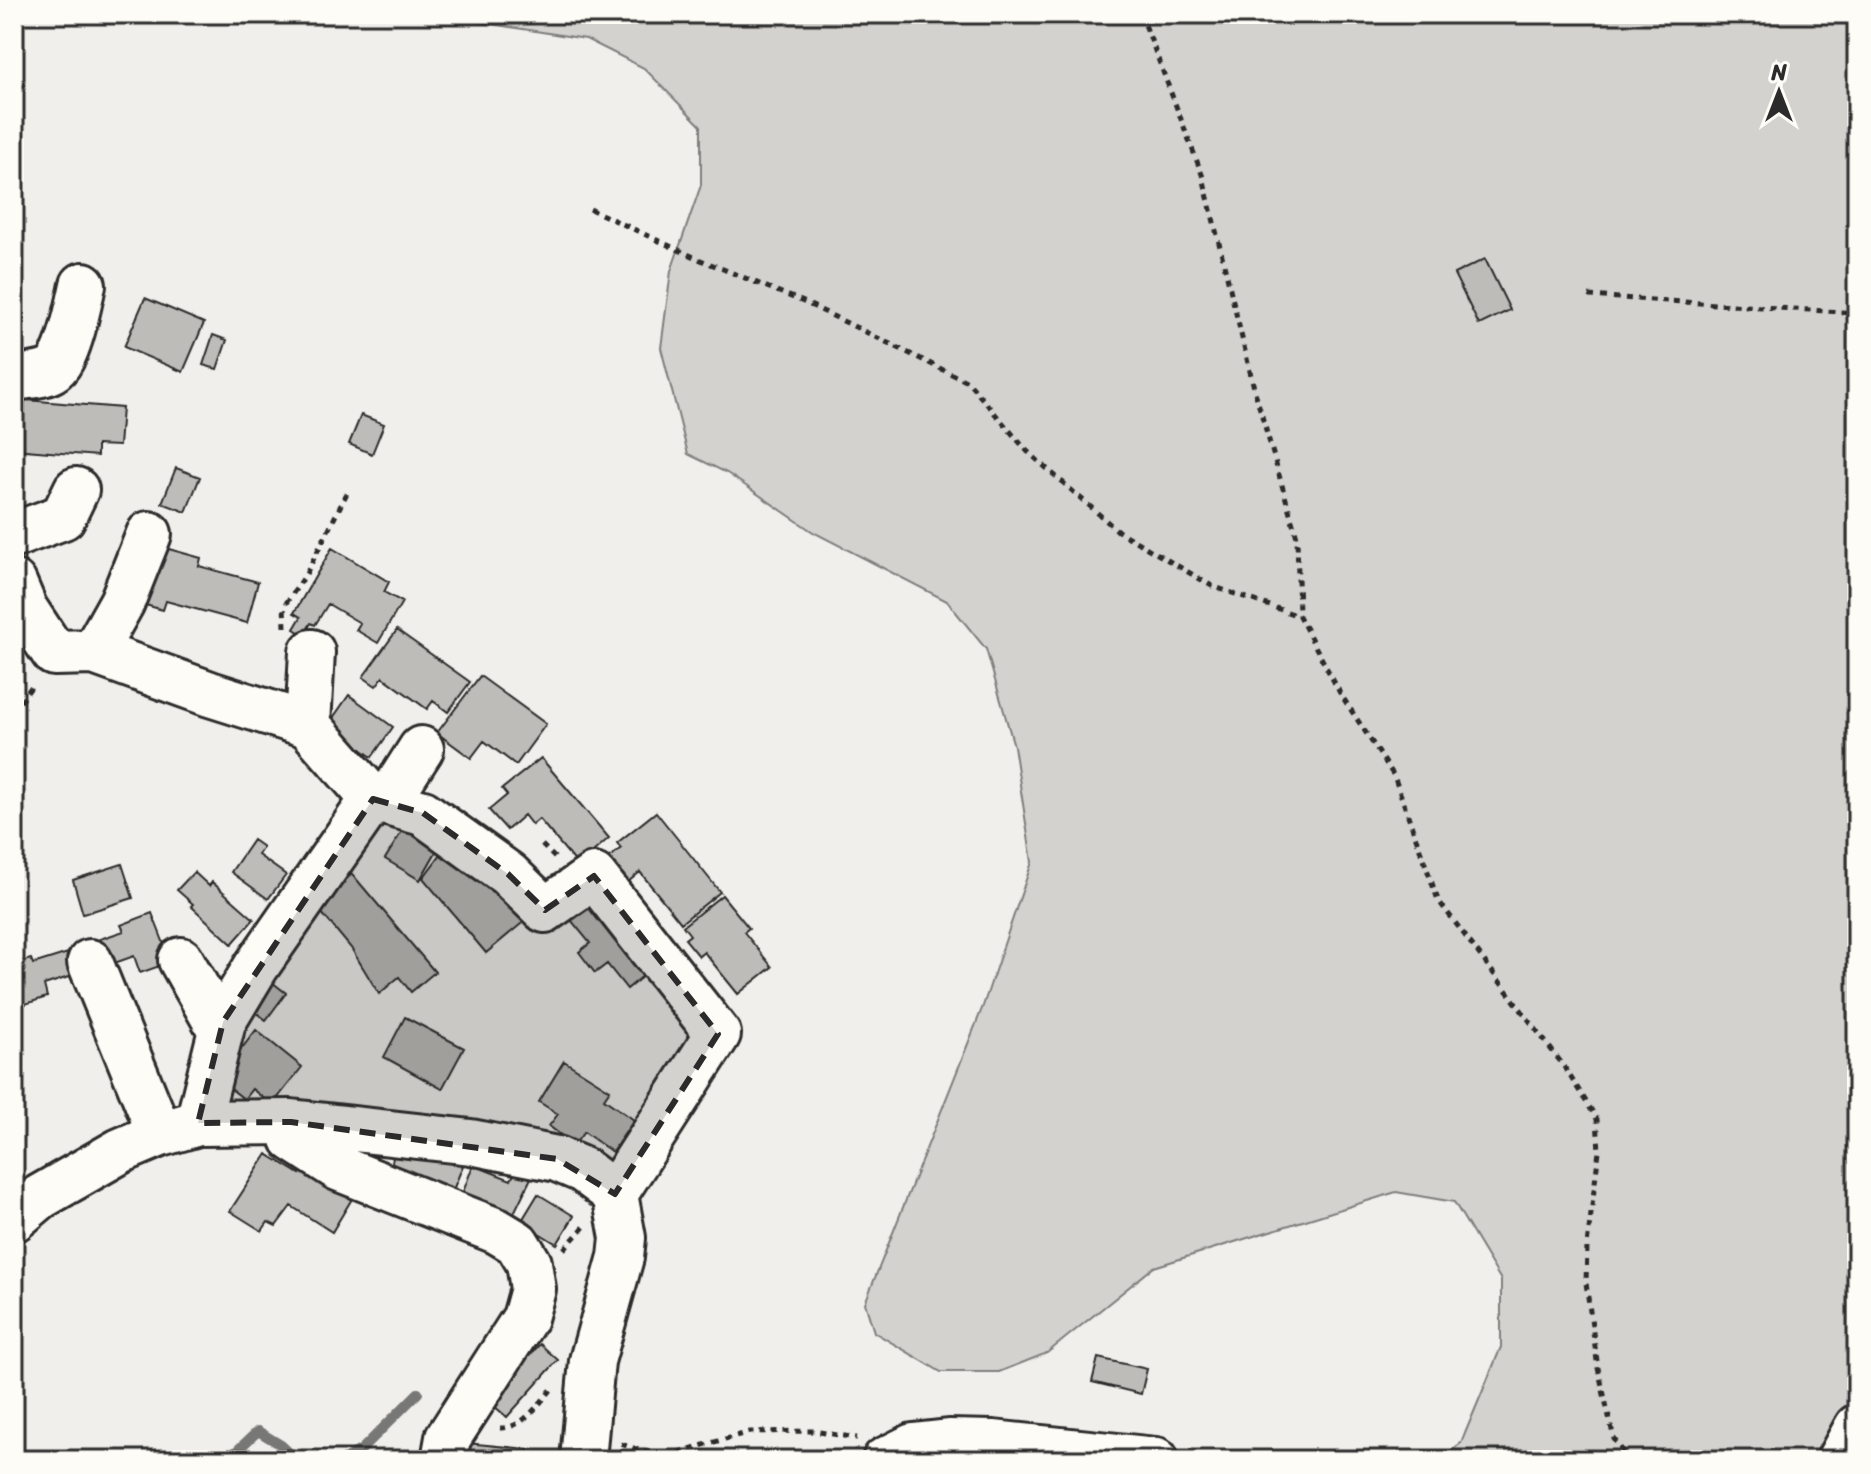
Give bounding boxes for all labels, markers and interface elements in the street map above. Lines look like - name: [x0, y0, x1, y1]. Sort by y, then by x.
- north arrow: [1739, 52, 1819, 132]
- text: N: [1770, 53, 1787, 92]

